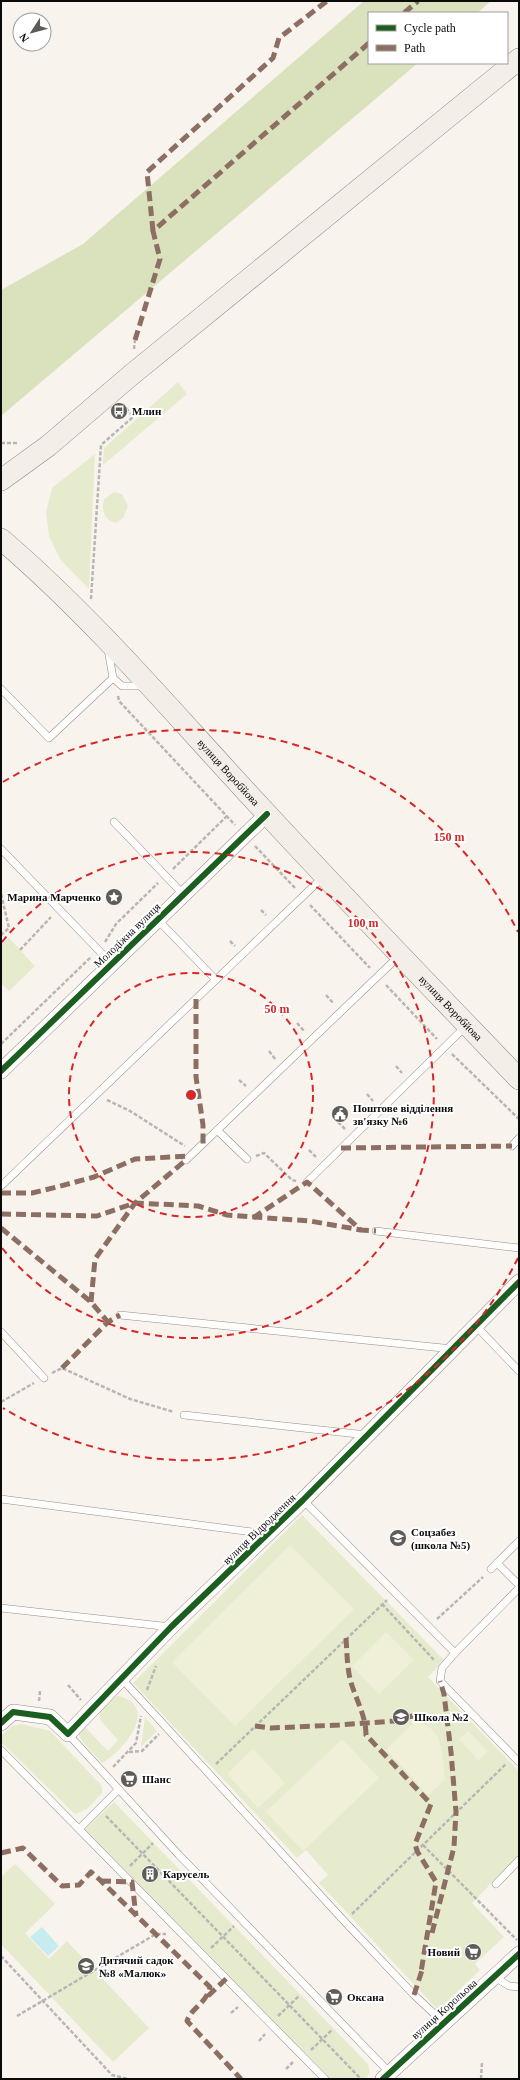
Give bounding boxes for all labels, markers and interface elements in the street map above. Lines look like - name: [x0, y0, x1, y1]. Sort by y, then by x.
- north arrow: [12, 12, 52, 52]
- legend: [368, 12, 508, 64]
- text: Cycle path: [404, 21, 456, 35]
- text: N: [17, 31, 31, 45]
- text: Path: [404, 41, 425, 55]
- bus stop icon: Млин: [109, 401, 129, 421]
- place label: Млин: [132, 405, 162, 417]
- street label: вулиця Воробйова: [195, 736, 262, 808]
- text: 150 m: [434, 830, 465, 844]
- place icon: Марина Марченко: [104, 887, 124, 907]
- place label: Марина Марченко: [7, 891, 101, 903]
- street label: Молодіжна вулиця: [91, 900, 163, 970]
- text: 100 m: [348, 916, 379, 930]
- street label: вулиця Воробйова: [417, 973, 485, 1043]
- text: 50 m: [265, 1002, 290, 1016]
- centre of rings: [184, 1088, 198, 1102]
- place label: Поштове відділення зв'язку №6: [353, 1102, 453, 1127]
- public building icon: Поштове відділення зв'язку №6: [330, 1104, 350, 1124]
- street label: вулиця Відродження: [220, 1491, 298, 1567]
- place label: Соцзабез (школа №5): [411, 1526, 470, 1552]
- school or university icon: Соцзабез (школа №5): [388, 1528, 408, 1548]
- school or university icon: Школа №2: [391, 1707, 411, 1727]
- place label: Школа №2: [414, 1711, 469, 1723]
- supermarket icon: Шанс: [119, 1769, 139, 1789]
- place label: Шанс: [142, 1773, 171, 1785]
- building icon: Карусель: [140, 1864, 160, 1884]
- place label: Карусель: [163, 1868, 210, 1880]
- supermarket icon: Новий: [463, 1942, 483, 1962]
- place label: Новий: [428, 1946, 461, 1958]
- place label: Дитячий садок №8 «Малюк»: [99, 1954, 174, 1979]
- school or university icon: Дитячий садок №8 «Малюк»: [76, 1956, 96, 1976]
- street label: вулиця Корольова: [409, 1976, 479, 2042]
- supermarket icon: Оксана: [324, 1987, 344, 2007]
- place label: Оксана: [347, 1991, 384, 2003]

